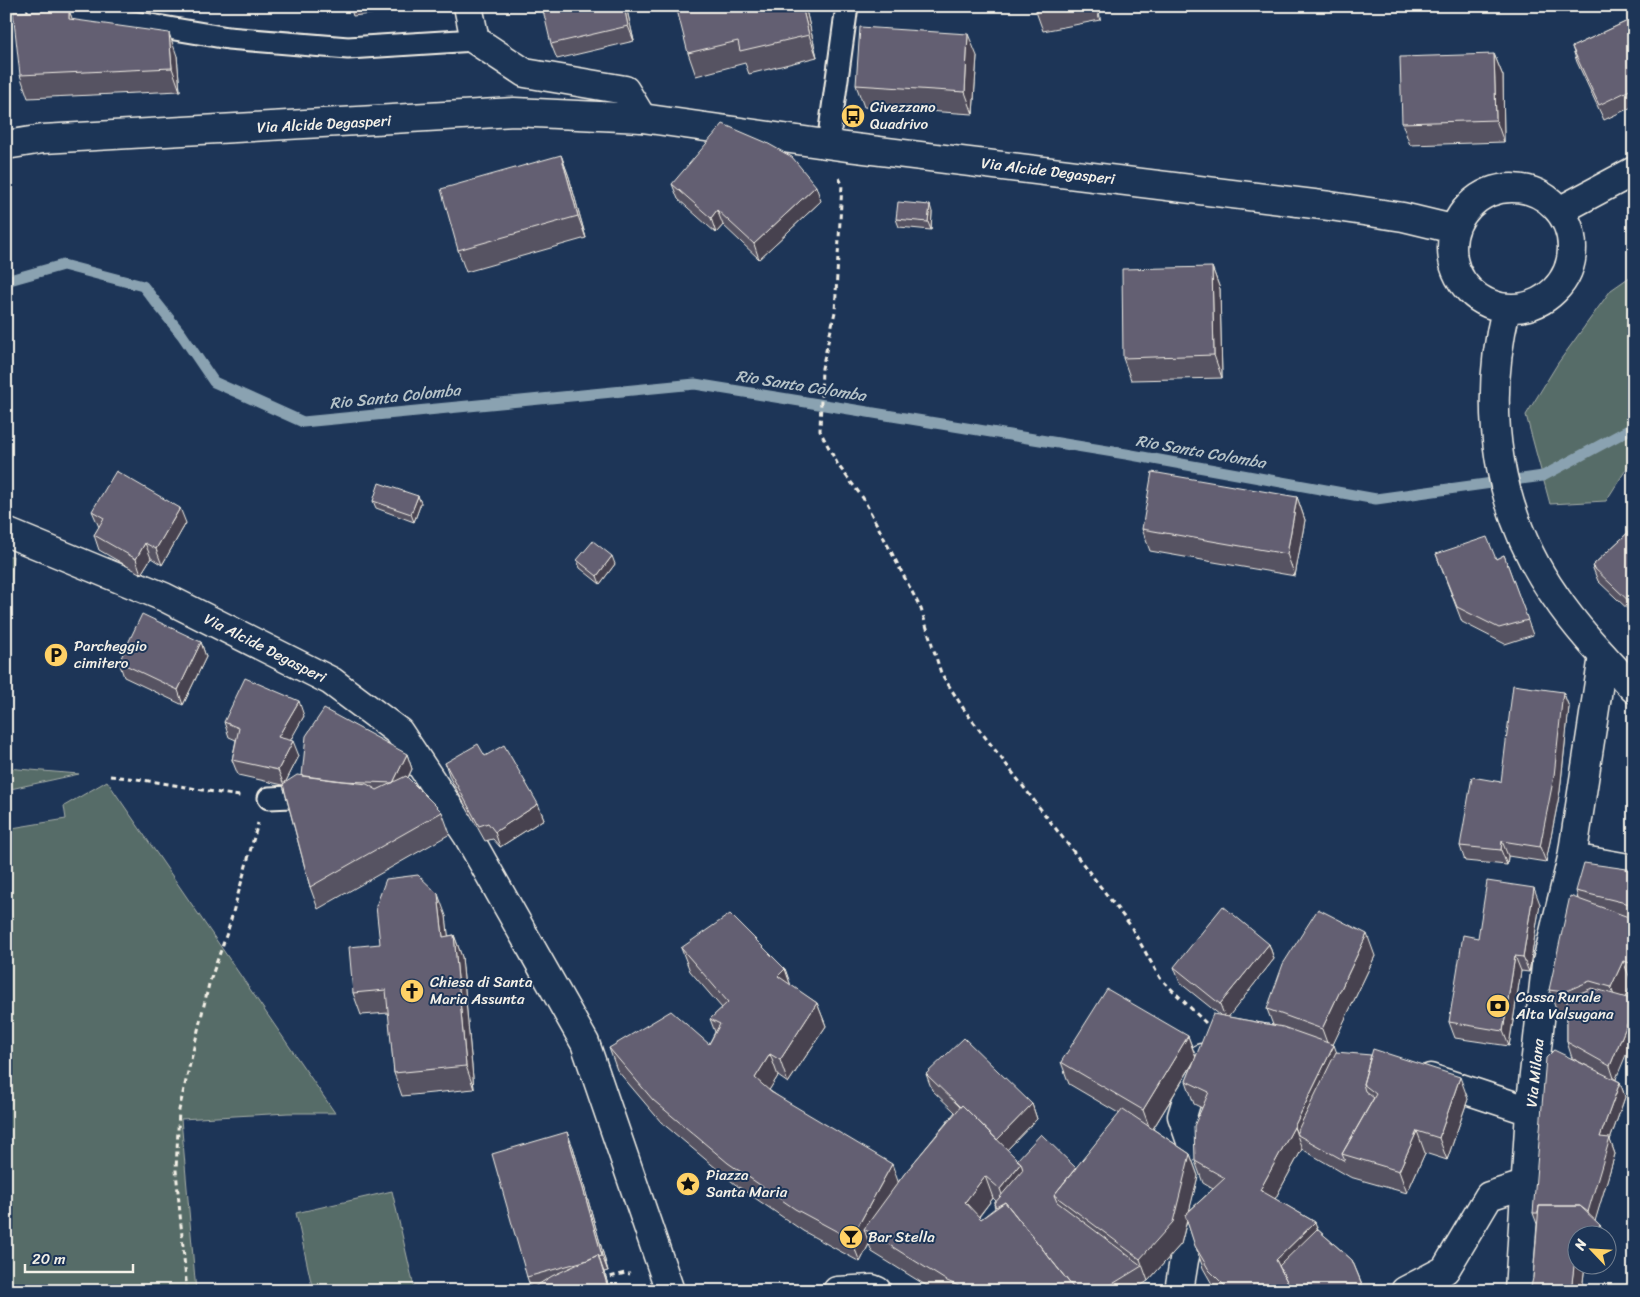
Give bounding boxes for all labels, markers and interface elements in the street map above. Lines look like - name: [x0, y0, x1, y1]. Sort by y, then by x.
- place label: Civezzano Quadrivo: [870, 94, 936, 137]
- bus stop icon: Civezzano Quadrivo: [840, 103, 866, 129]
- street label: Via Alcide Degasperi: [256, 107, 393, 140]
- street label: Via Alcide Degasperi: [980, 150, 1117, 192]
- water label: Rio Santa Colomba: [734, 361, 870, 410]
- water label: Rio Santa Colomba: [328, 375, 464, 418]
- water label: Rio Santa Colomba: [1134, 426, 1270, 478]
- street label: Via Alcide Degasperi: [199, 606, 332, 690]
- place label: Parcheggio cimitero: [74, 633, 147, 676]
- parking icon: Parcheggio cimitero: [43, 642, 69, 668]
- place label: Chiesa di Santa Maria Assunta: [430, 969, 533, 1012]
- church icon: Chiesa di Santa Maria Assunta: [399, 978, 425, 1004]
- place label: Cassa Rurale Alta Valsugana: [1515, 984, 1614, 1027]
- bank icon: Cassa Rurale Alta Valsugana: [1485, 993, 1511, 1019]
- street label: Via Milana: [1518, 1037, 1552, 1109]
- place label: Piazza Santa Maria: [706, 1162, 788, 1205]
- place icon: Piazza Santa Maria: [675, 1171, 701, 1197]
- bar icon: Bar Stella: [838, 1224, 864, 1250]
- place label: Bar Stella: [868, 1224, 935, 1250]
- north arrow: [1568, 1224, 1618, 1274]
- text: N: [1567, 1235, 1594, 1255]
- scale bar: [25, 1242, 132, 1274]
- text: 20 m: [32, 1246, 66, 1272]

